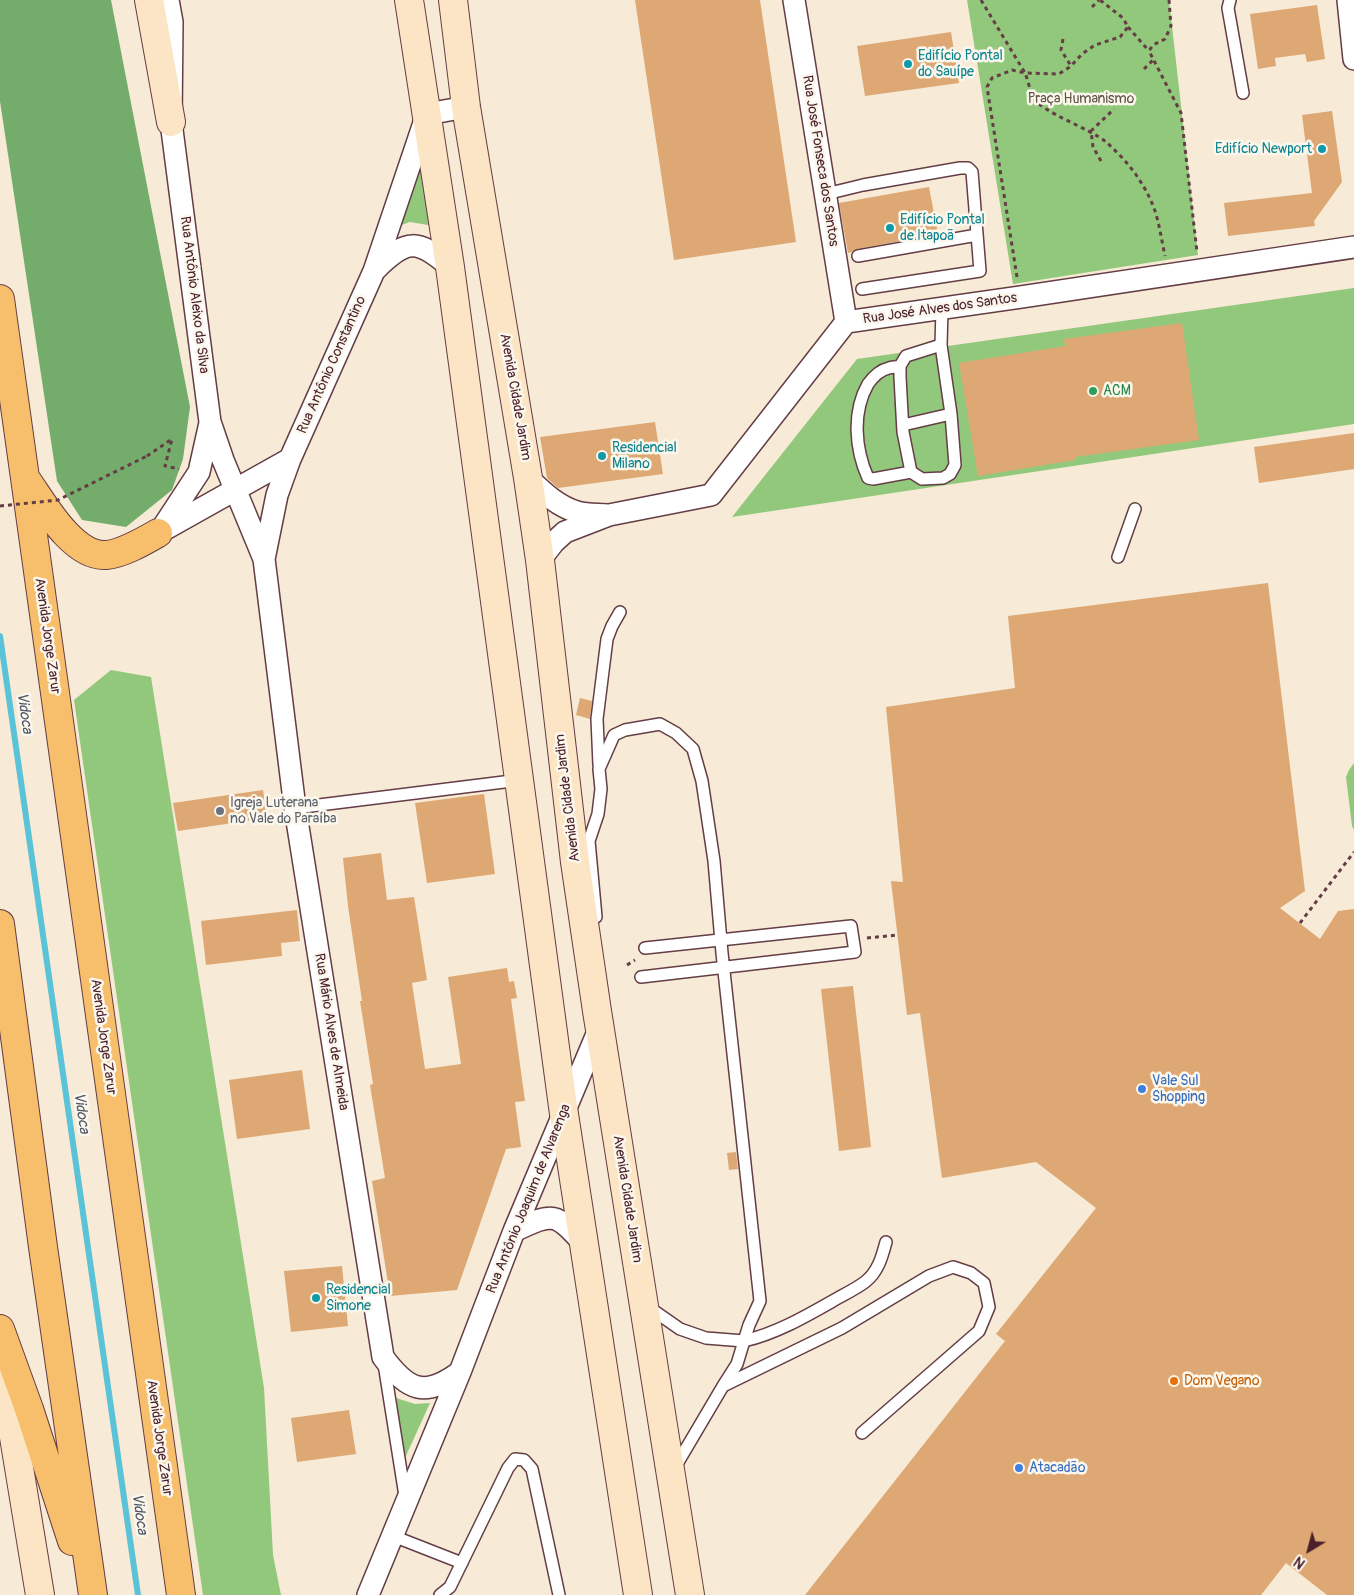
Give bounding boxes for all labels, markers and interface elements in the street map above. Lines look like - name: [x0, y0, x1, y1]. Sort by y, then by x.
- place label: Edifício Pontal do Sauípe: [918, 48, 1003, 80]
- marker: Edifício Pontal do Sauípe: [902, 58, 914, 70]
- street label: Rua José Fonseca dos Santos: [798, 74, 842, 248]
- park label: Praça Humanismo: [1028, 91, 1134, 107]
- place label: Edifício Newport: [1215, 141, 1312, 157]
- marker: Edifício Newport: [1316, 143, 1328, 155]
- place label: Edifício Pontal de Itapoã: [900, 212, 985, 244]
- street label: Rua Antônio Aleixo da Silva: [176, 215, 212, 375]
- marker: Edifício Pontal de Itapoã: [884, 222, 896, 234]
- street label: Rua José Alves dos Santos: [862, 290, 1018, 328]
- street label: Rua Antônio Constantino: [294, 294, 370, 436]
- street label: Avenida Cidade Jardim: [496, 332, 534, 462]
- place label: ACM: [1103, 383, 1131, 399]
- marker: ACM: [1087, 385, 1099, 397]
- place label: Residencial Milano: [612, 440, 677, 472]
- marker: Residencial Milano: [596, 450, 608, 462]
- street label: Avenida Jorge Zarur: [31, 577, 63, 695]
- water label: Vidoca: [12, 691, 36, 735]
- street label: Avenida Cidade Jardim: [552, 733, 584, 863]
- place label: Igreja Luterana no Vale do Paraíba: [230, 795, 337, 828]
- marker: Igreja Luterana no Vale do Paraíba: [214, 805, 226, 817]
- street label: Rua Mário Alves de Almeida: [310, 952, 352, 1112]
- street label: Avenida Jorge Zarur: [87, 978, 119, 1096]
- place label: Vale Sul Shopping: [1152, 1073, 1205, 1106]
- marker: Vale Sul Shopping: [1136, 1083, 1148, 1095]
- water label: Vidoca: [69, 1091, 93, 1135]
- street label: Rua Antônio Joaquim de Alvarenga: [483, 1102, 575, 1296]
- street label: Avenida Cidade Jardim: [609, 1134, 645, 1264]
- place label: Residencial Simone: [326, 1282, 391, 1314]
- marker: Residencial Simone: [310, 1292, 322, 1304]
- place label: Dom Vegano: [1184, 1373, 1259, 1389]
- marker: Dom Vegano: [1168, 1375, 1180, 1387]
- street label: Avenida Jorge Zarur: [143, 1379, 175, 1497]
- place label: Atacadão: [1029, 1460, 1085, 1476]
- marker: Atacadão: [1013, 1462, 1025, 1474]
- water label: Vidoca: [127, 1492, 151, 1536]
- north arrow: [1284, 1525, 1334, 1575]
- text: N: [1291, 1553, 1309, 1572]

